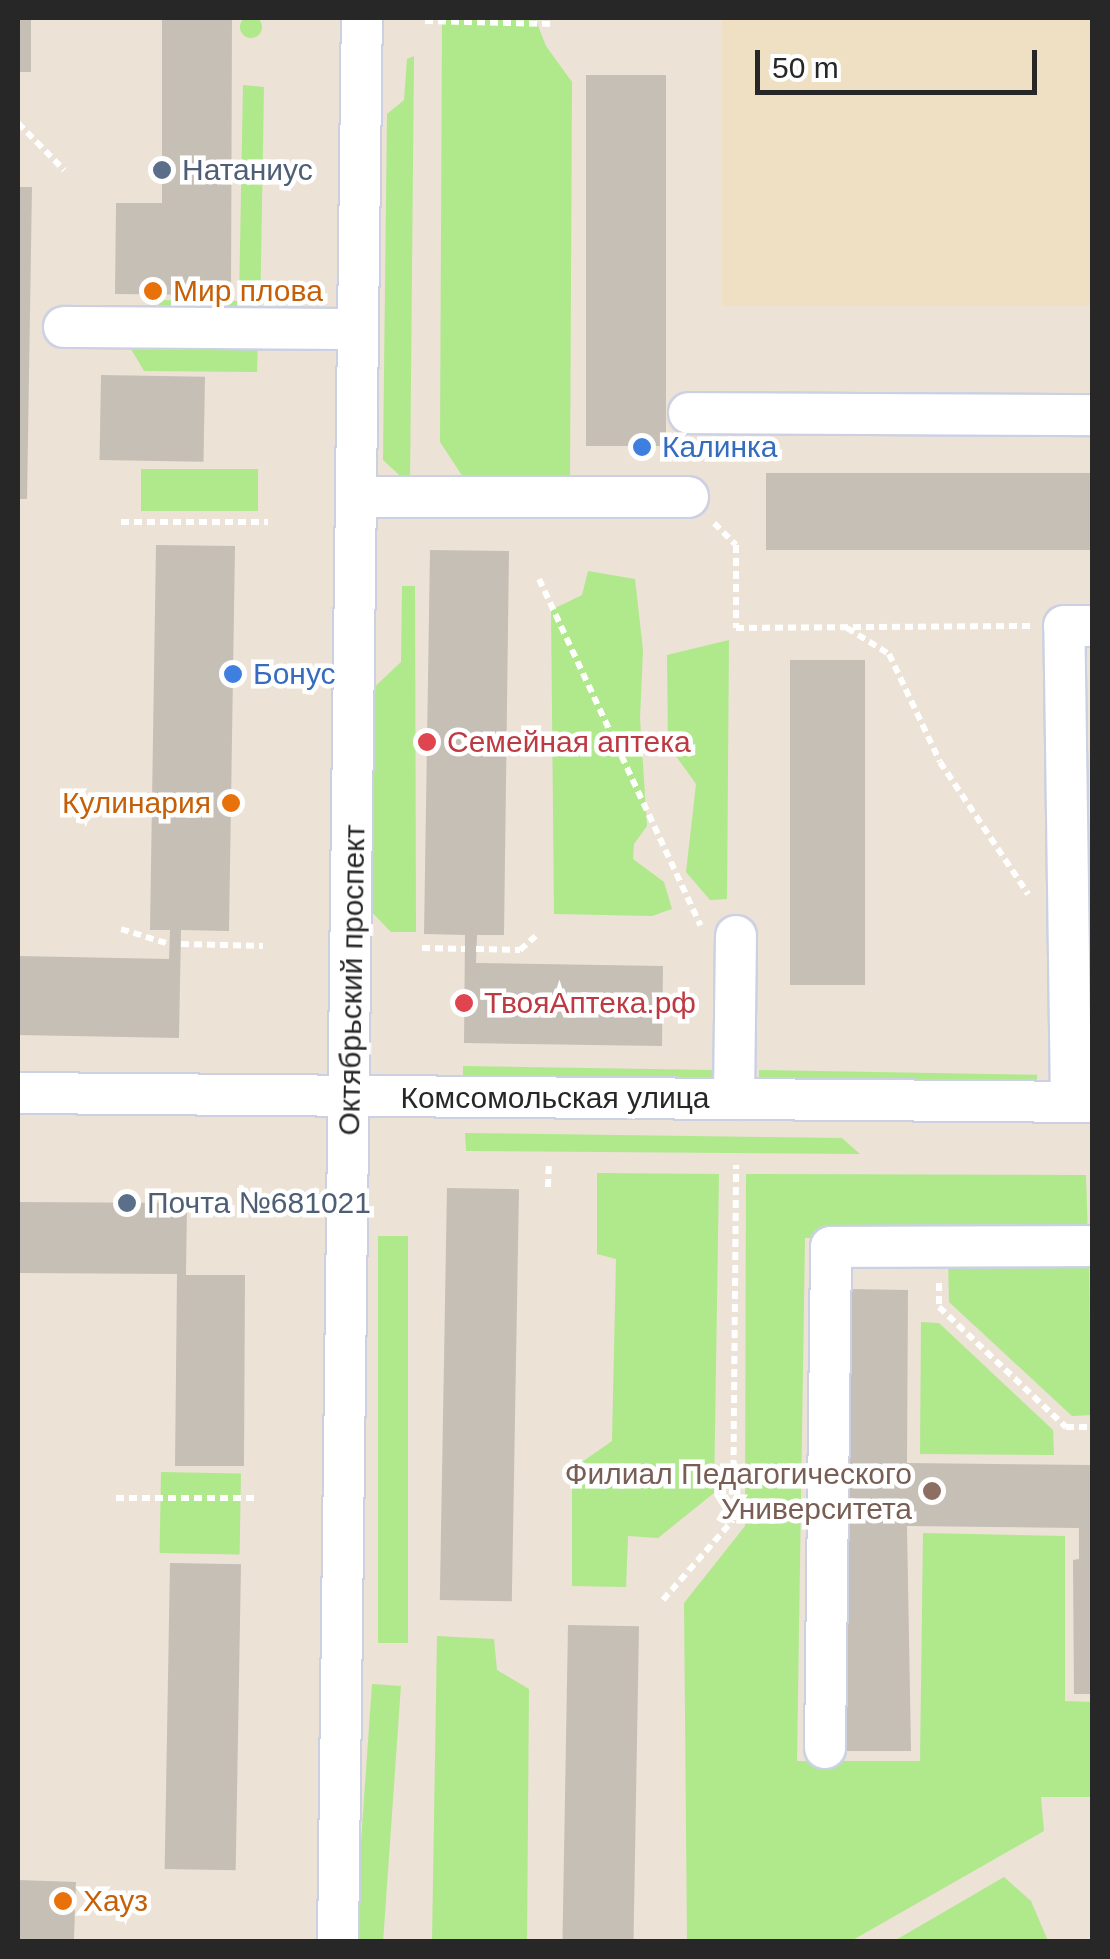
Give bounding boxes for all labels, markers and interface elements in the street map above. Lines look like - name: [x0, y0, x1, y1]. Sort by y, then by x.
- scale bar: [760, 30, 1042, 92]
- text: 50 m: [772, 51, 839, 84]
- place label: Натаниус: [182, 152, 313, 188]
- marker: Натаниус: [151, 159, 173, 181]
- place label: Мир плова: [173, 273, 323, 309]
- marker: Мир плова: [142, 280, 164, 302]
- place label: Калинка: [662, 429, 777, 465]
- marker: Калинка: [631, 436, 653, 458]
- place label: Бонус: [253, 656, 336, 692]
- marker: Бонус: [222, 663, 244, 685]
- place label: Семейная аптека: [447, 724, 691, 760]
- marker: Семейная аптека: [416, 731, 438, 753]
- place label: Кулинария: [62, 785, 211, 821]
- marker: Кулинария: [220, 792, 242, 814]
- street label: Октябрьский проспект: [331, 824, 373, 1136]
- place label: ТвояАптека.рф: [484, 985, 696, 1021]
- marker: ТвояАптека.рф: [453, 992, 475, 1014]
- street label: Комсомольская улица: [400, 1080, 710, 1116]
- place label: Почта №681021: [147, 1185, 371, 1221]
- marker: Почта №681021: [116, 1192, 138, 1214]
- place label: Филиал Педагогического Университета: [565, 1456, 912, 1526]
- marker: Филиал Педагогического Университета: [921, 1480, 943, 1502]
- place label: Хауз: [83, 1883, 148, 1919]
- marker: Хауз: [52, 1890, 74, 1912]

